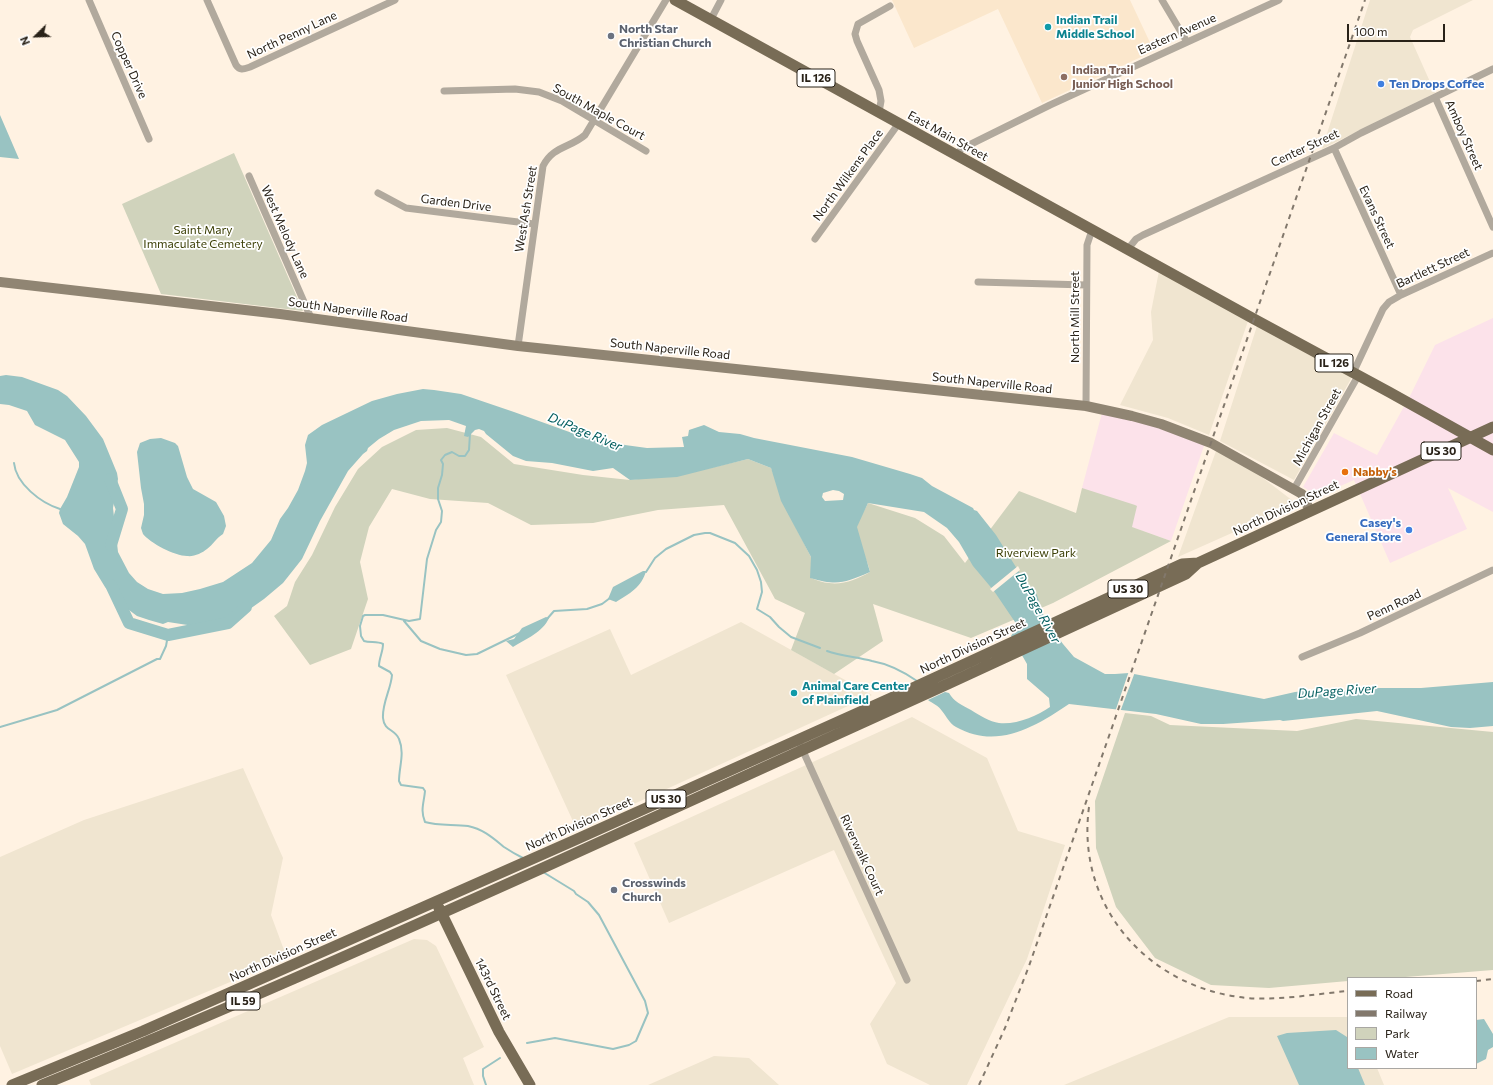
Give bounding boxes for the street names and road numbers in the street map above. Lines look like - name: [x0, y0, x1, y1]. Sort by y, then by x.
- street label: North Penny Lane: [245, 8, 339, 62]
- street label: Eastern Avenue: [1136, 10, 1218, 58]
- street label: Copper Drive: [108, 29, 150, 101]
- road number: IL 126: [797, 69, 835, 87]
- street label: South Maple Court: [550, 81, 648, 143]
- street label: Amboy Street: [1442, 98, 1486, 172]
- street label: East Main Street: [905, 108, 991, 164]
- street label: North Wilkens Place: [810, 126, 886, 224]
- street label: Center Street: [1269, 126, 1341, 170]
- street label: West Ash Street: [512, 165, 540, 253]
- street label: West Melody Lane: [258, 183, 312, 281]
- street label: Evans Street: [1356, 183, 1398, 251]
- street label: Garden Drive: [420, 192, 492, 214]
- street label: Bartlett Street: [1394, 245, 1472, 291]
- street label: North Mill Street: [1068, 271, 1082, 363]
- street label: South Naperville Road: [287, 294, 409, 326]
- street label: South Naperville Road: [609, 336, 731, 362]
- road number: IL 126: [1315, 354, 1353, 372]
- street label: South Naperville Road: [931, 370, 1053, 396]
- street label: Michigan Street: [1290, 386, 1344, 468]
- road number: US 30: [1421, 442, 1461, 460]
- street label: North Division Street: [1231, 477, 1341, 539]
- road number: US 30: [1108, 580, 1148, 598]
- street label: Penn Road: [1365, 586, 1423, 624]
- street label: North Division Street: [918, 615, 1028, 677]
- road number: US 30: [646, 790, 686, 808]
- street label: North Division Street: [524, 794, 634, 854]
- street label: Riverwalk Court: [837, 812, 887, 898]
- street label: North Division Street: [228, 925, 338, 985]
- street label: 143rd Street: [472, 956, 514, 1022]
- road number: IL 59: [226, 992, 260, 1010]

